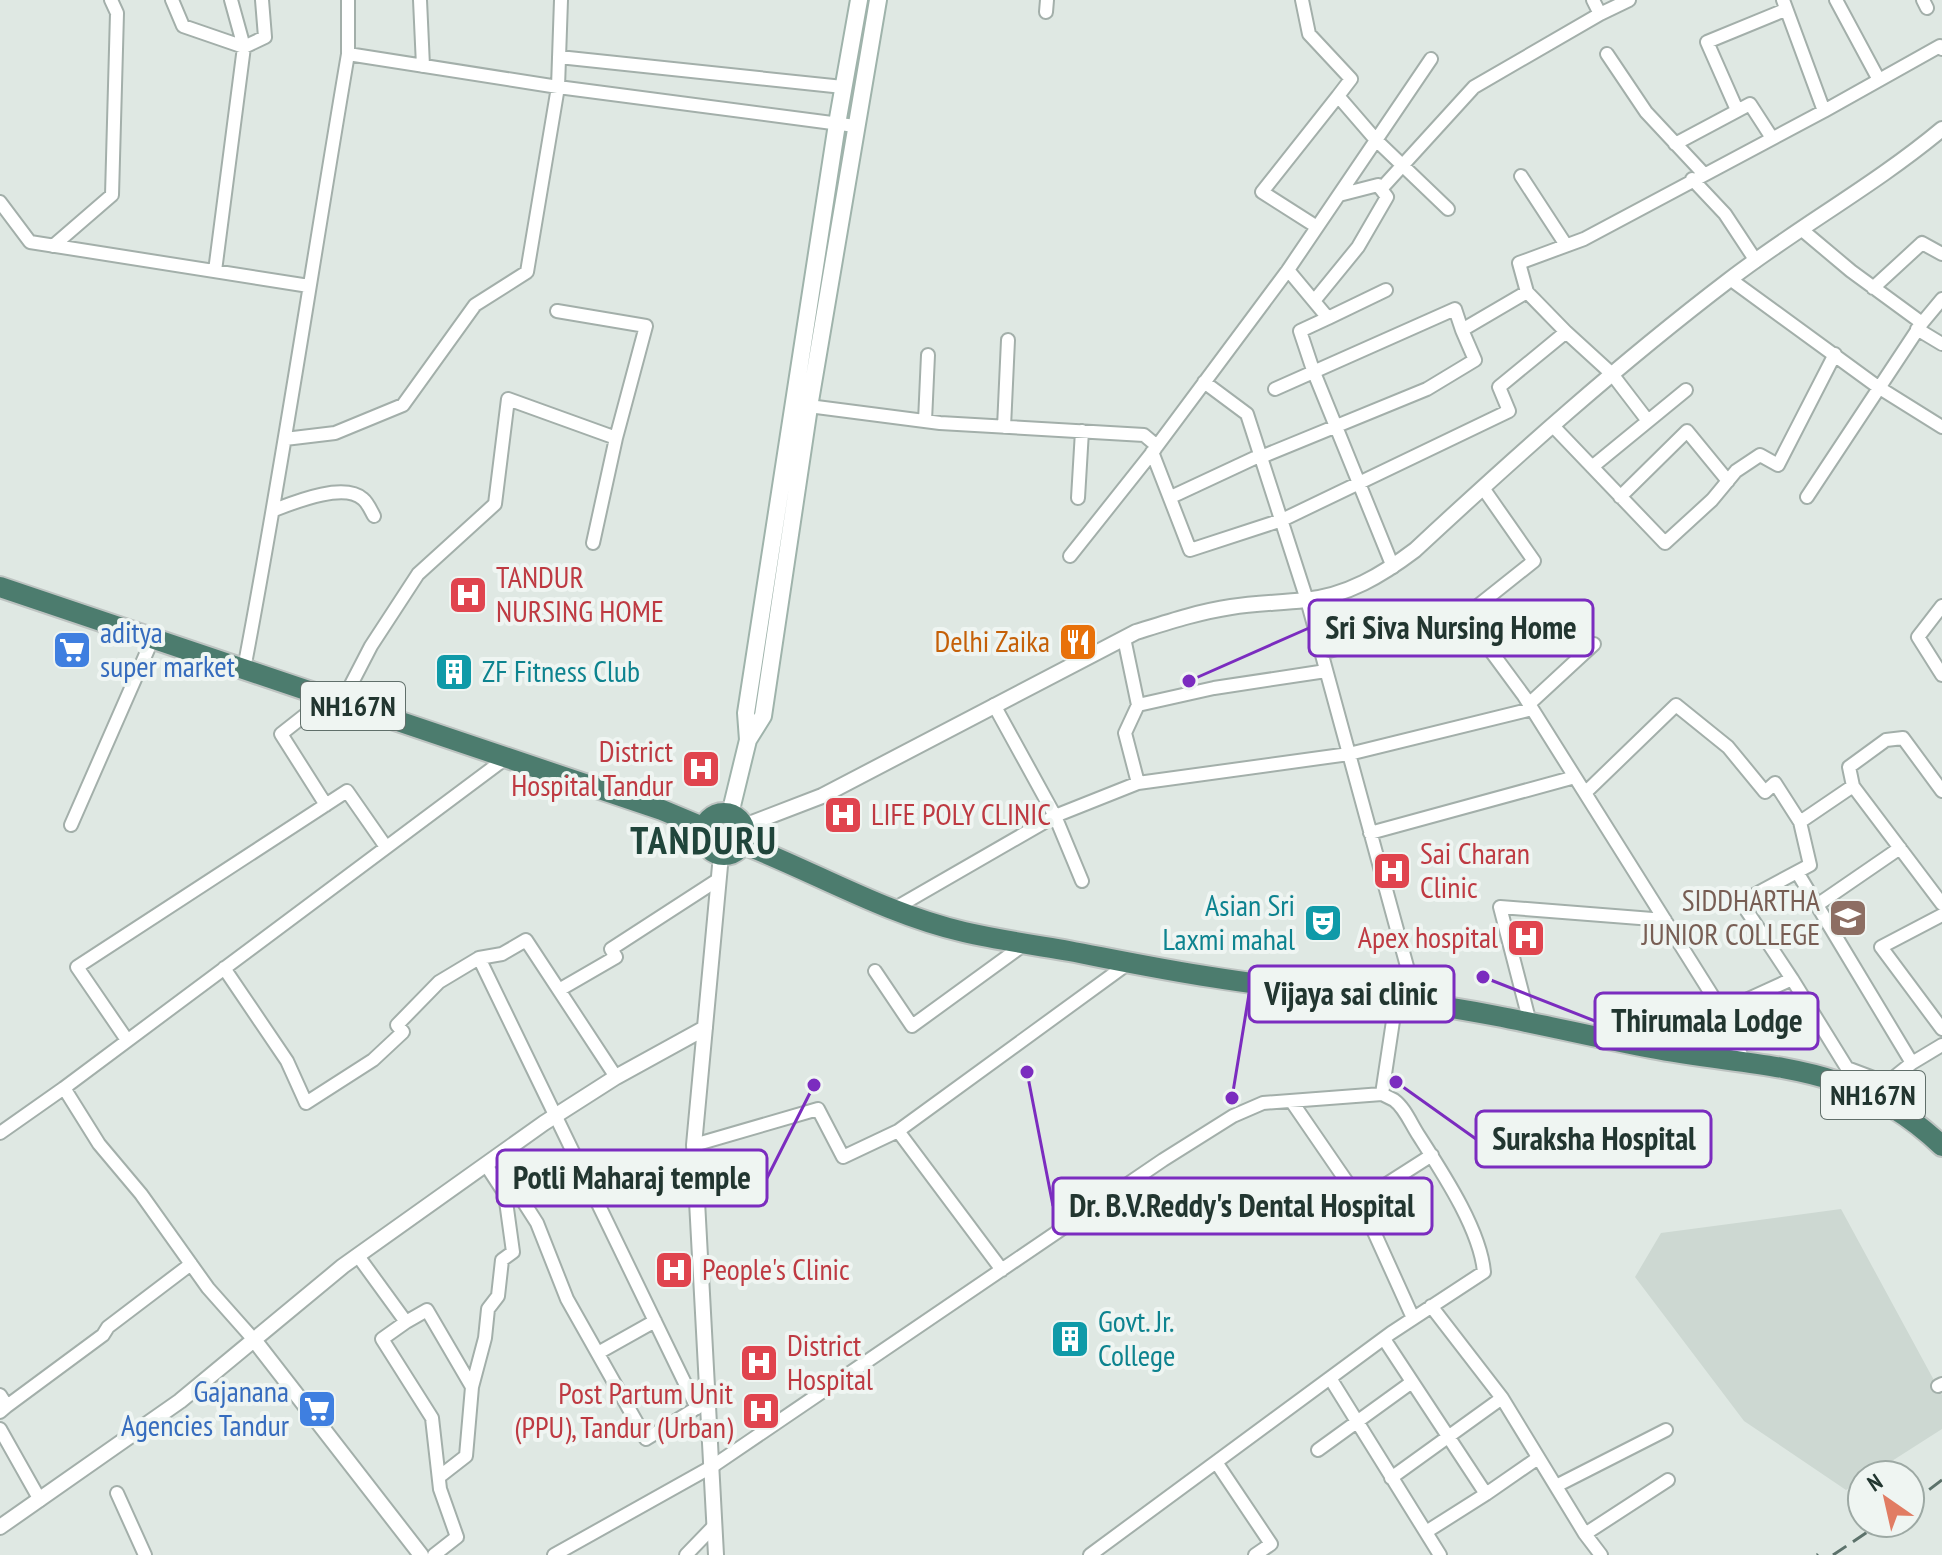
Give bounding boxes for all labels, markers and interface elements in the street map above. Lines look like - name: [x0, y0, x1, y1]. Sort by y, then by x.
- place label: TANDUR NURSING HOME: [496, 557, 664, 630]
- hospital icon: TANDUR NURSING HOME: [447, 574, 489, 616]
- callout: Sri Siva Nursing Home: [1309, 600, 1593, 656]
- text: Sri Siva Nursing Home: [1325, 606, 1577, 648]
- place label: aditya super market: [100, 612, 236, 685]
- place label: Delhi Zaika: [934, 621, 1050, 660]
- restaurant icon: Delhi Zaika: [1057, 621, 1099, 663]
- supermarket icon: aditya super market: [51, 629, 93, 671]
- building icon: ZF Fitness Club: [433, 651, 475, 693]
- place label: ZF Fitness Club: [482, 651, 640, 690]
- road number: NH167N: [301, 682, 405, 730]
- place label: District Hospital Tandur: [511, 731, 674, 804]
- hospital icon: District Hospital Tandur: [680, 748, 722, 790]
- hospital icon: LIFE POLY CLINIC: [822, 794, 864, 836]
- place label: LIFE POLY CLINIC: [871, 794, 1051, 833]
- district label: TANDURU: [630, 815, 778, 864]
- place label: Sai Charan Clinic: [1420, 833, 1530, 906]
- hospital icon: Sai Charan Clinic: [1371, 850, 1413, 892]
- place label: SIDDHARTHA JUNIOR COLLEGE: [1641, 880, 1821, 953]
- place label: Asian Sri Laxmi mahal: [1162, 885, 1295, 958]
- school or university icon: SIDDHARTHA JUNIOR COLLEGE: [1827, 897, 1869, 939]
- theatre icon: Asian Sri Laxmi mahal: [1302, 902, 1344, 944]
- place label: Apex hospital: [1358, 917, 1498, 956]
- hospital icon: Apex hospital: [1505, 917, 1547, 959]
- callout: Vijaya sai clinic: [1249, 966, 1454, 1022]
- text: Vijaya sai clinic: [1263, 972, 1438, 1014]
- callout: Thirumala Lodge: [1595, 993, 1818, 1049]
- text: Thirumala Lodge: [1611, 999, 1803, 1041]
- road number: NH167N: [1821, 1071, 1925, 1119]
- callout: Suraksha Hospital: [1476, 1111, 1711, 1167]
- text: Suraksha Hospital: [1492, 1117, 1696, 1159]
- callout: Potli Maharaj temple: [497, 1150, 767, 1206]
- text: Potli Maharaj temple: [513, 1156, 751, 1198]
- callout: Dr. B.V.Reddy's Dental Hospital: [1053, 1178, 1432, 1234]
- text: Dr. B.V.Reddy's Dental Hospital: [1069, 1184, 1415, 1226]
- hospital icon: People's Clinic: [653, 1249, 695, 1291]
- place label: People's Clinic: [702, 1249, 850, 1288]
- place label: Govt. Jr. College: [1098, 1301, 1175, 1374]
- building icon: Govt. Jr. College: [1049, 1318, 1091, 1360]
- place label: District Hospital: [787, 1325, 873, 1398]
- hospital icon: District Hospital: [738, 1342, 780, 1384]
- place label: Gajanana Agencies Tandur: [121, 1371, 290, 1444]
- place label: Post Partum Unit (PPU), Tandur (Urban): [515, 1373, 734, 1446]
- supermarket icon: Gajanana Agencies Tandur: [296, 1388, 338, 1430]
- hospital icon: Post Partum Unit (PPU), Tandur (Urban): [740, 1390, 782, 1432]
- north arrow: [1846, 1459, 1926, 1539]
- text: N: [1862, 1467, 1888, 1497]

